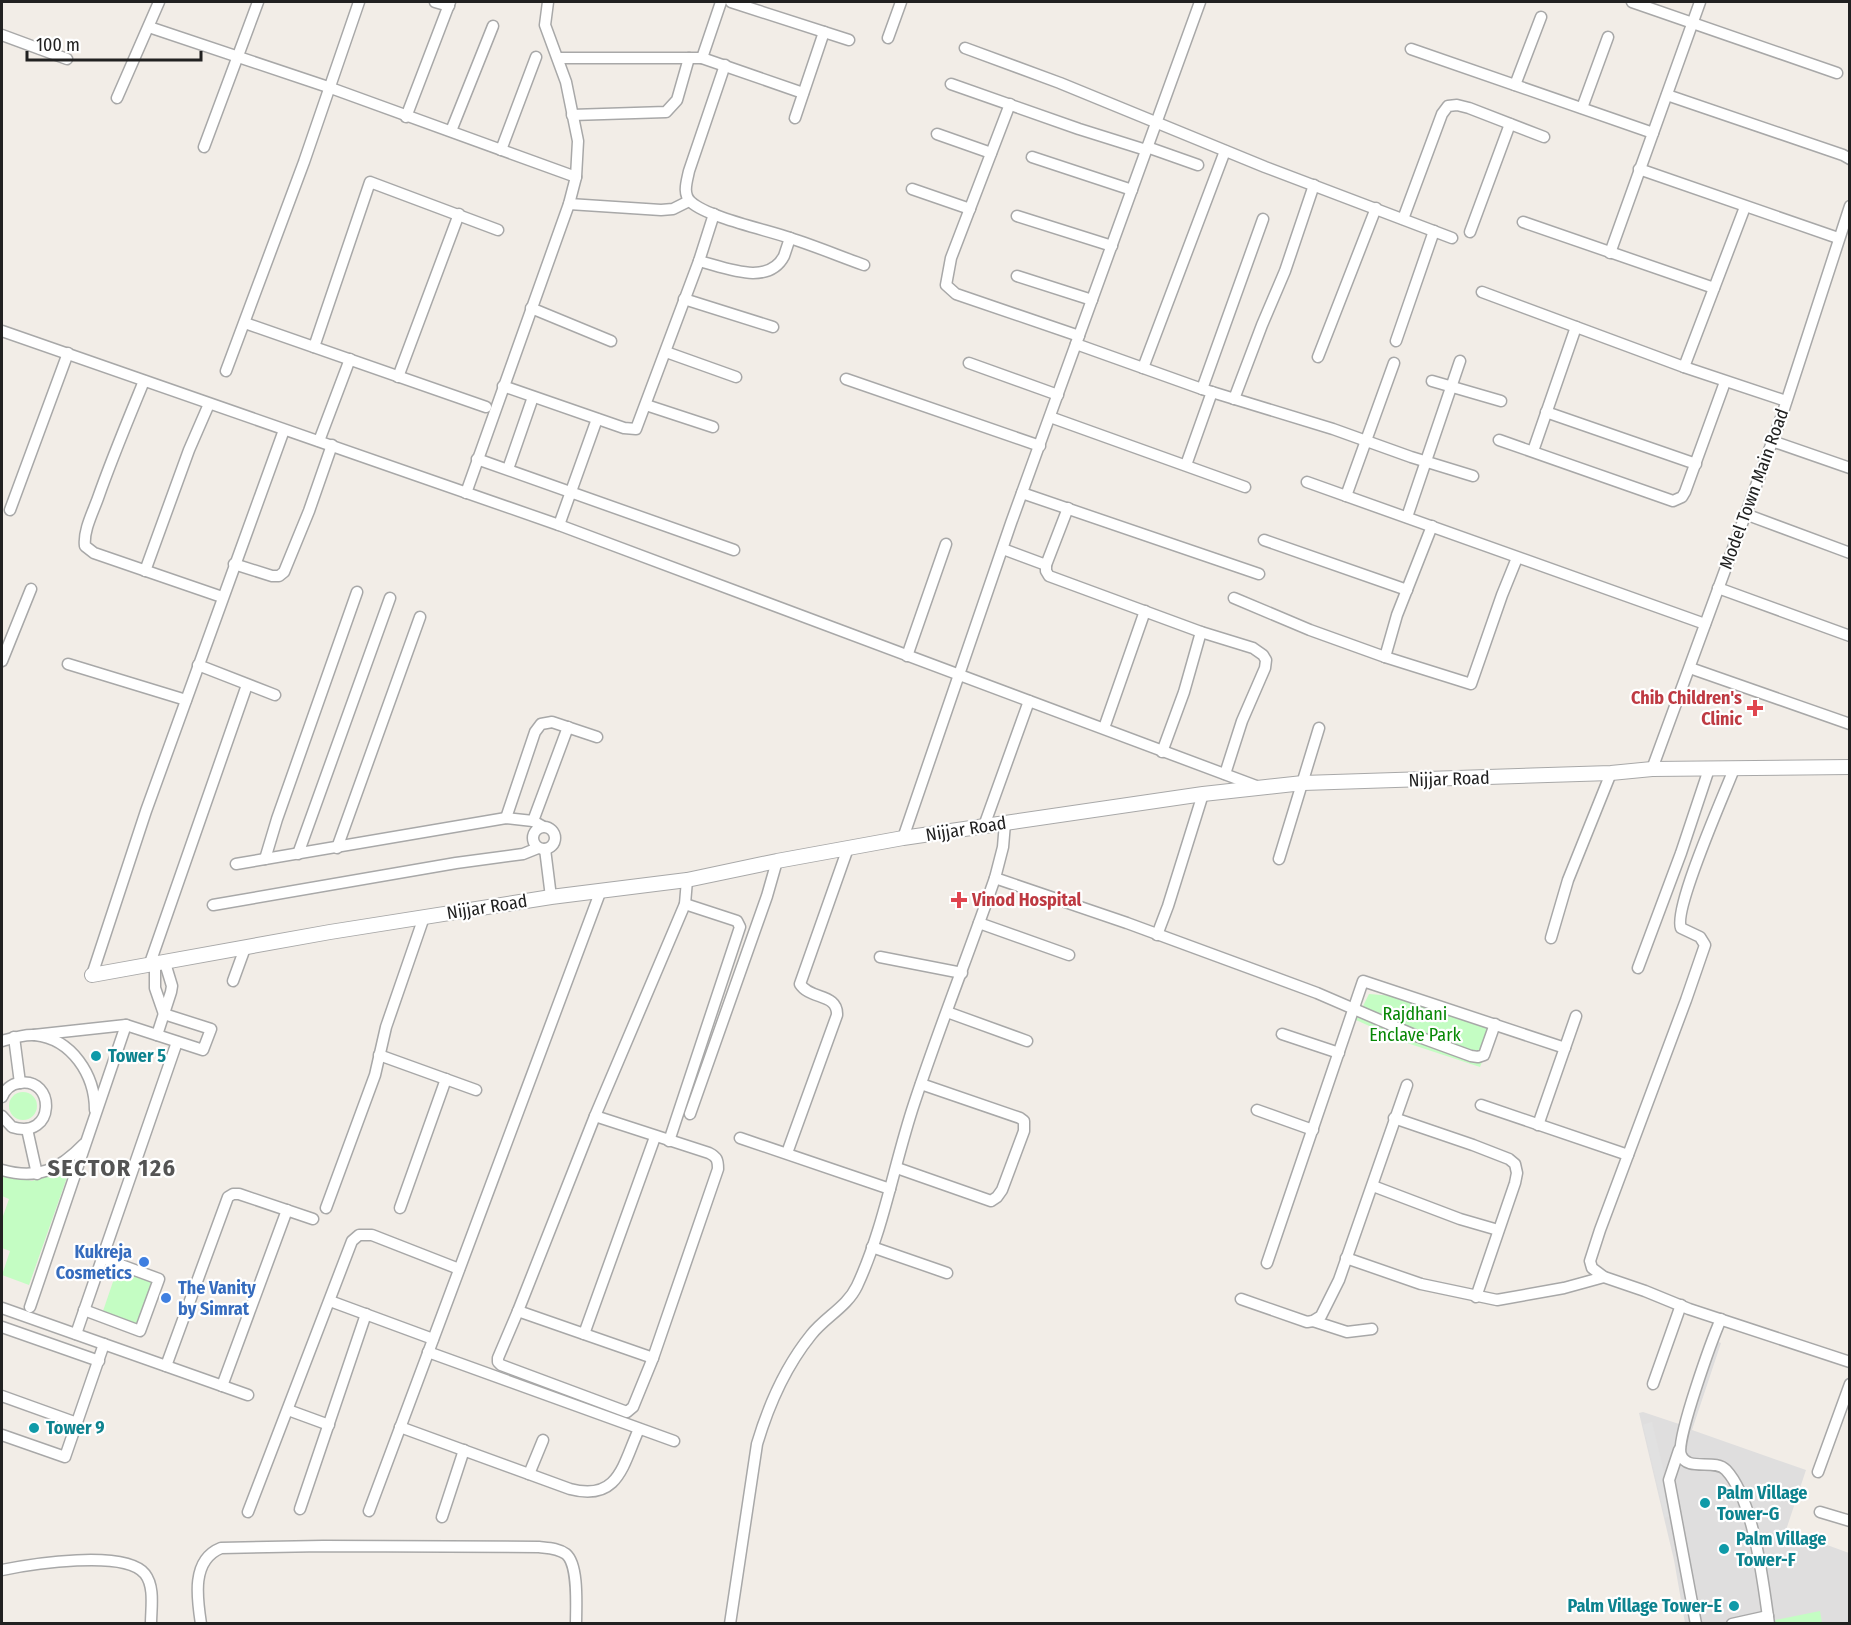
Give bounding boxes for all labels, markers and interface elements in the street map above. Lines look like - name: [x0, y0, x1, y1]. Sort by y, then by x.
- scale bar: [27, 24, 201, 62]
- text: 100 m: [36, 34, 80, 56]
- street label: Model Town Main Road: [1715, 406, 1793, 572]
- place label: Chib Children's Clinic: [1631, 687, 1742, 730]
- marker: Chib Children's Clinic: [1746, 699, 1764, 717]
- street label: Nijjar Road: [1408, 767, 1490, 791]
- street label: Nijjar Road: [924, 812, 1008, 846]
- place label: Vinod Hospital: [971, 889, 1081, 911]
- street label: Nijjar Road: [445, 890, 529, 924]
- marker: Vinod Hospital: [950, 891, 968, 909]
- park label: Rajdhani Enclave Park: [1369, 1003, 1461, 1046]
- place label: Tower 5: [108, 1045, 166, 1067]
- marker: Tower 5: [89, 1049, 103, 1063]
- district label: SECTOR 126: [47, 1154, 177, 1182]
- place label: Kukreja Cosmetics: [56, 1241, 132, 1284]
- marker: Kukreja Cosmetics: [137, 1255, 151, 1269]
- place label: The Vanity by Simrat: [178, 1277, 256, 1320]
- marker: The Vanity by Simrat: [159, 1291, 173, 1305]
- place label: Tower 9: [46, 1417, 105, 1439]
- marker: Tower 9: [27, 1421, 41, 1435]
- place label: Palm Village Tower-G: [1717, 1482, 1807, 1525]
- marker: Palm Village Tower-G: [1698, 1496, 1712, 1510]
- place label: Palm Village Tower-F: [1736, 1528, 1826, 1571]
- marker: Palm Village Tower-F: [1717, 1542, 1731, 1556]
- place label: Palm Village Tower-E: [1568, 1595, 1722, 1617]
- marker: Palm Village Tower-E: [1727, 1599, 1741, 1613]

